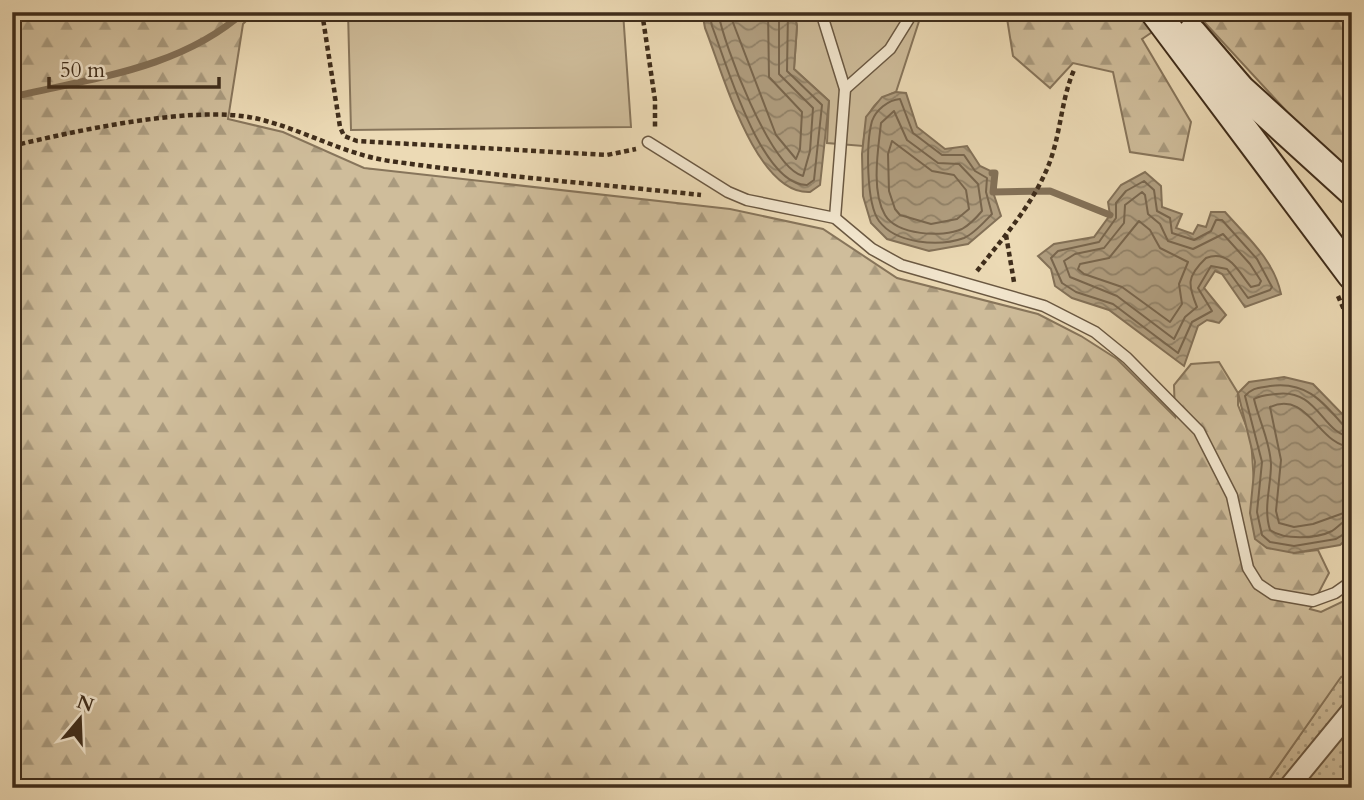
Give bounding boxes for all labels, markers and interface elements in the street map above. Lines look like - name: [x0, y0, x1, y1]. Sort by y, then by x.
- scale bar: [49, 46, 219, 90]
- text: 50 m: [60, 56, 105, 85]
- north arrow: [46, 684, 116, 754]
- text: N: [73, 689, 98, 719]

